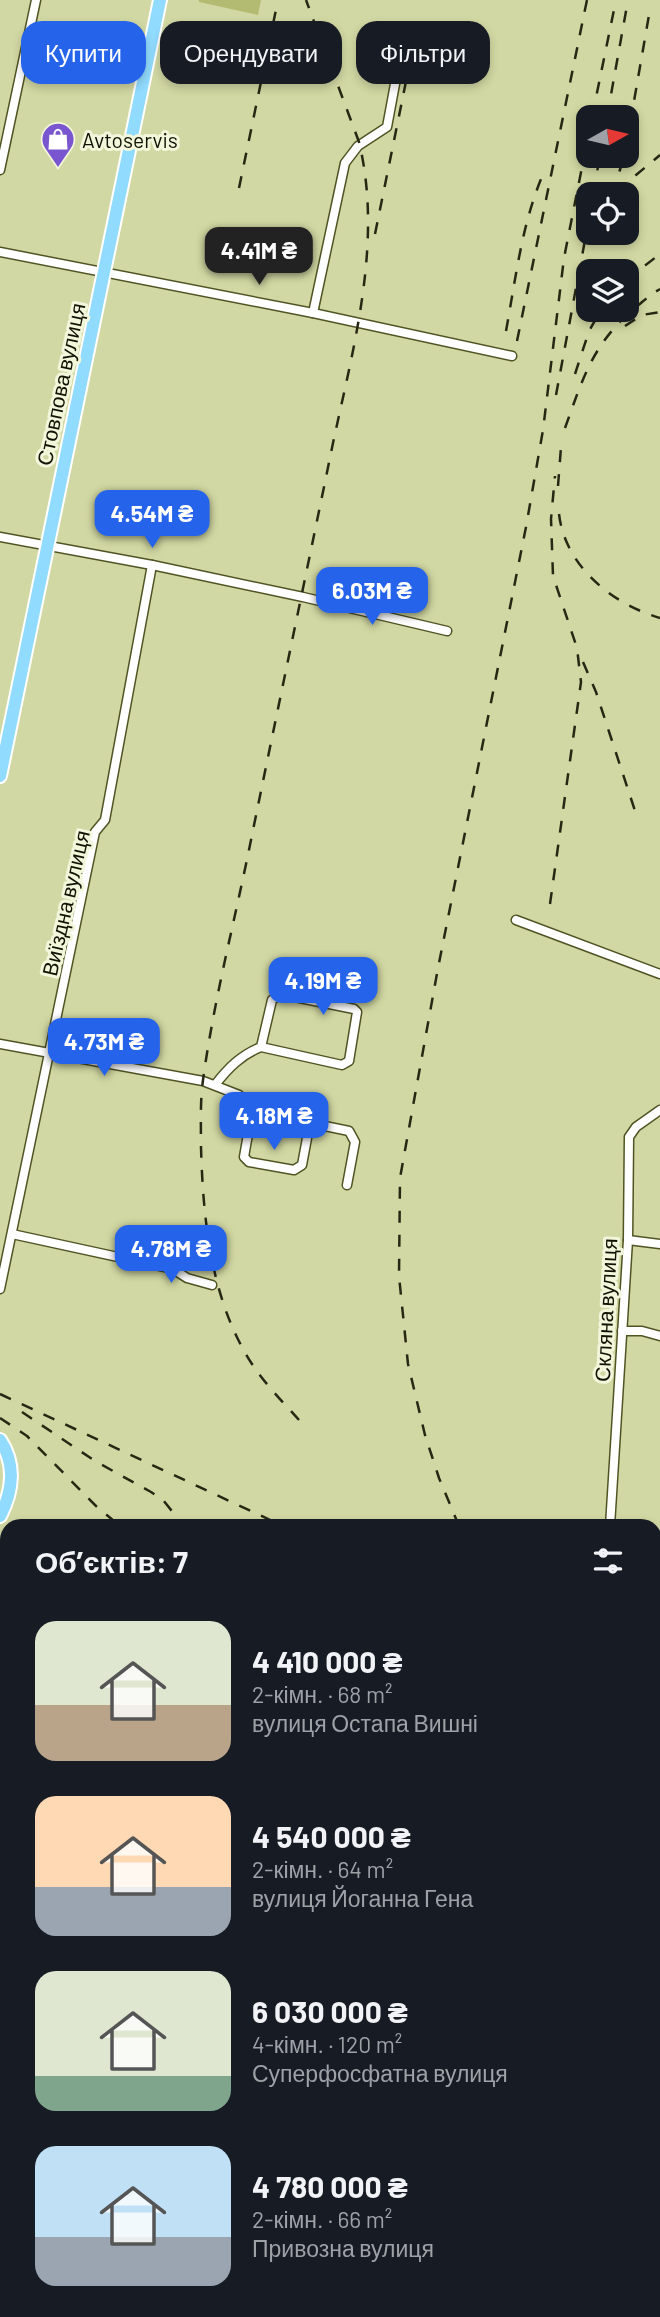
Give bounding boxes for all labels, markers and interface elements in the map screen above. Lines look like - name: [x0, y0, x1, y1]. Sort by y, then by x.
- chip: Купити: [21, 21, 146, 84]
- chip: Орендувати: [160, 21, 342, 84]
- chip: Фільтри: [356, 21, 490, 84]
- north arrow: [576, 105, 639, 168]
- map controls: [576, 105, 639, 322]
- shop icon: Avtoservis: [39, 120, 77, 169]
- place label: Avtoservis: [82, 127, 178, 152]
- button: locate: [576, 182, 639, 245]
- pin: 4.41M ₴: [194, 228, 324, 287]
- text: 4.41M ₴: [221, 236, 297, 264]
- button: layers: [576, 259, 639, 322]
- street label: Стовпова вулиця: [31, 301, 89, 467]
- pin: 4.54M ₴: [87, 490, 217, 550]
- text: 4.54M ₴: [111, 499, 193, 527]
- pin: 6.03M ₴: [307, 568, 437, 627]
- text: 6.03M ₴: [332, 576, 412, 604]
- street label: Виїздна вулиця: [36, 828, 94, 978]
- pin: 4.19M ₴: [258, 958, 388, 1017]
- text: 4.19M ₴: [285, 966, 361, 994]
- pin: 4.73M ₴: [39, 1018, 169, 1078]
- text: 4.73M ₴: [64, 1027, 144, 1055]
- pin: 4.18M ₴: [209, 1092, 339, 1152]
- text: 4.18M ₴: [235, 1101, 313, 1129]
- pin: 4.78M ₴: [106, 1226, 236, 1285]
- text: 4.78M ₴: [131, 1234, 211, 1262]
- street label: Скляна вулиця: [589, 1238, 621, 1382]
- icon: filters: [589, 1542, 627, 1580]
- text: Об’єктів: 7: [35, 1543, 188, 1579]
- text: 4 410 000 ₴: [252, 1643, 402, 1679]
- icon: home: [91, 1649, 175, 1733]
- text: 2-кімн. · 68 m²: [252, 1680, 392, 1708]
- text: вулиця Остапа Вишні: [252, 1709, 478, 1737]
- text: 4 540 000 ₴: [252, 1818, 411, 1854]
- icon: home: [91, 1824, 175, 1908]
- text: 2-кімн. · 64 m²: [252, 1855, 393, 1883]
- text: вулиця Йоганна Гена: [252, 1884, 473, 1912]
- text: 6 030 000 ₴: [252, 1993, 408, 2029]
- icon: home: [91, 1999, 175, 2083]
- text: 4-кімн. · 120 m²: [252, 2030, 402, 2058]
- text: Суперфосфатна вулиця: [252, 2059, 508, 2087]
- text: 4 780 000 ₴: [252, 2168, 408, 2204]
- icon: home: [91, 2174, 175, 2258]
- text: 2-кімн. · 66 m²: [252, 2205, 392, 2233]
- text: Привозна вулиця: [252, 2234, 434, 2262]

